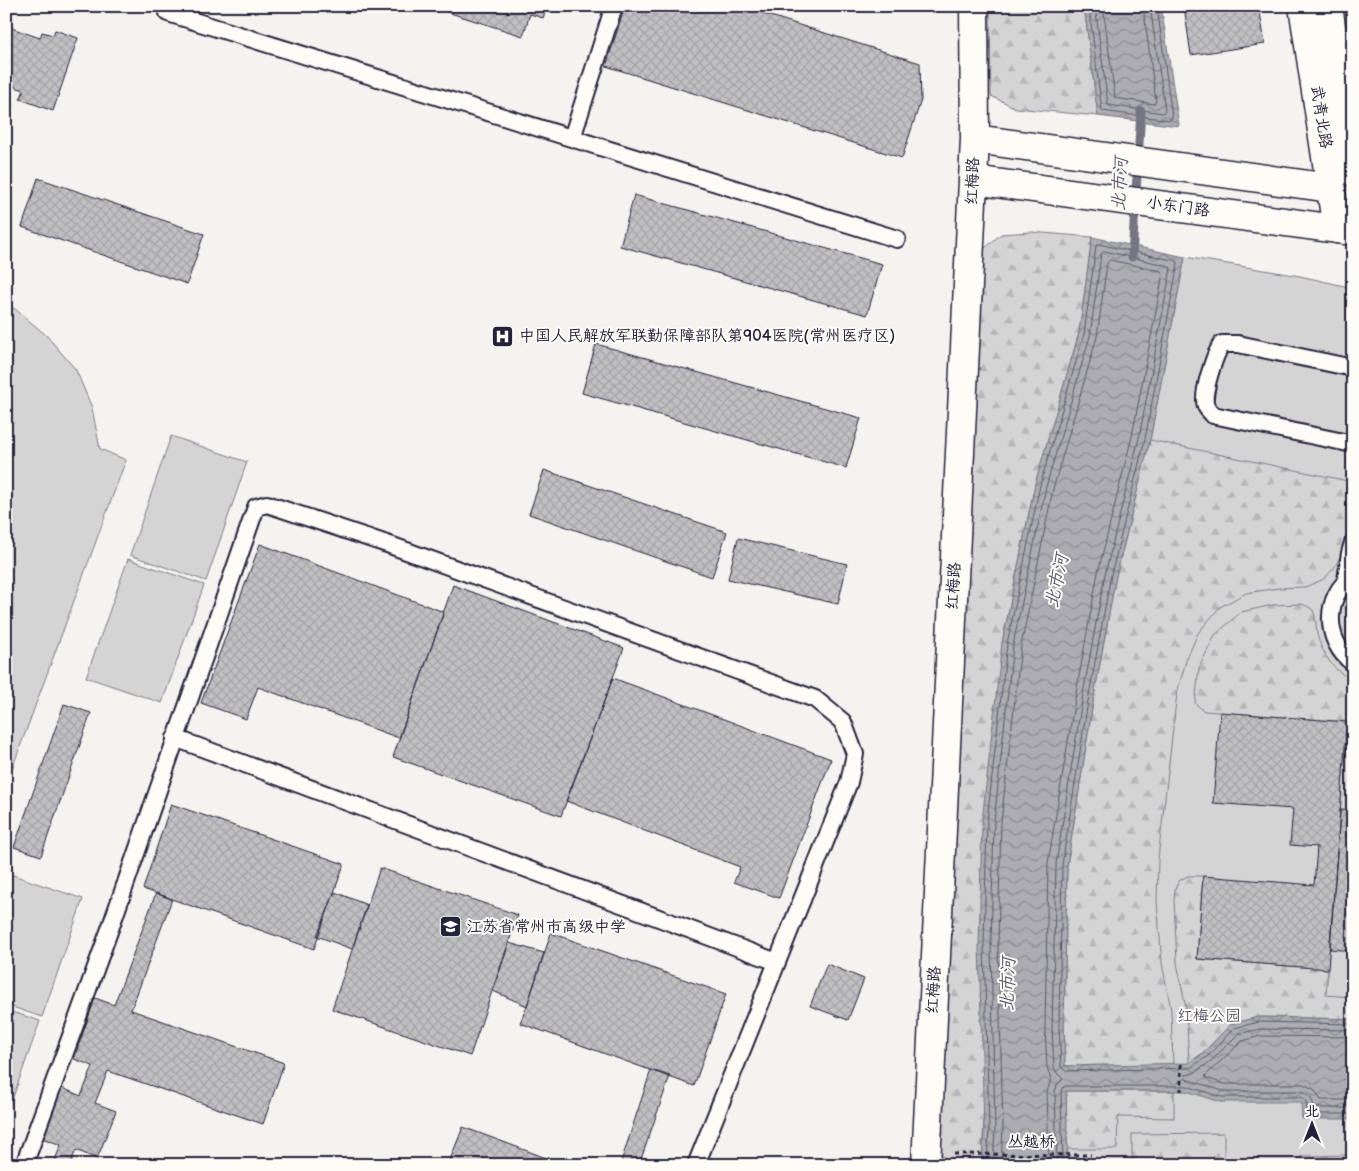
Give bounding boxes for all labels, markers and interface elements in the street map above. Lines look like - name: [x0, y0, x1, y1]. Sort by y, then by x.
- street label: 武青北路: [1307, 84, 1335, 150]
- water label: 北市河: [1108, 153, 1132, 212]
- street label: 红梅路: [963, 157, 983, 205]
- street label: 小东门路: [1145, 193, 1211, 221]
- hospital icon: 中国人民解放军联勤保障部队第904医院(常州医疗区): [491, 324, 515, 348]
- place label: 中国人民解放军联勤保障部队第904医院(常州医疗区): [519, 327, 895, 346]
- water label: 北市河: [1041, 549, 1074, 610]
- street label: 红梅路: [943, 562, 965, 610]
- school or university icon: 江苏省常州市高级中学: [438, 915, 462, 939]
- place label: 江苏省常州市高级中学: [466, 918, 626, 937]
- water label: 北市河: [997, 954, 1020, 1011]
- street label: 红梅路: [923, 966, 945, 1014]
- park label: 红梅公园: [1177, 1007, 1241, 1026]
- north arrow: [1286, 1098, 1336, 1148]
- text: 北: [1305, 1103, 1319, 1120]
- street label: 丛越桥: [1007, 1133, 1055, 1152]

